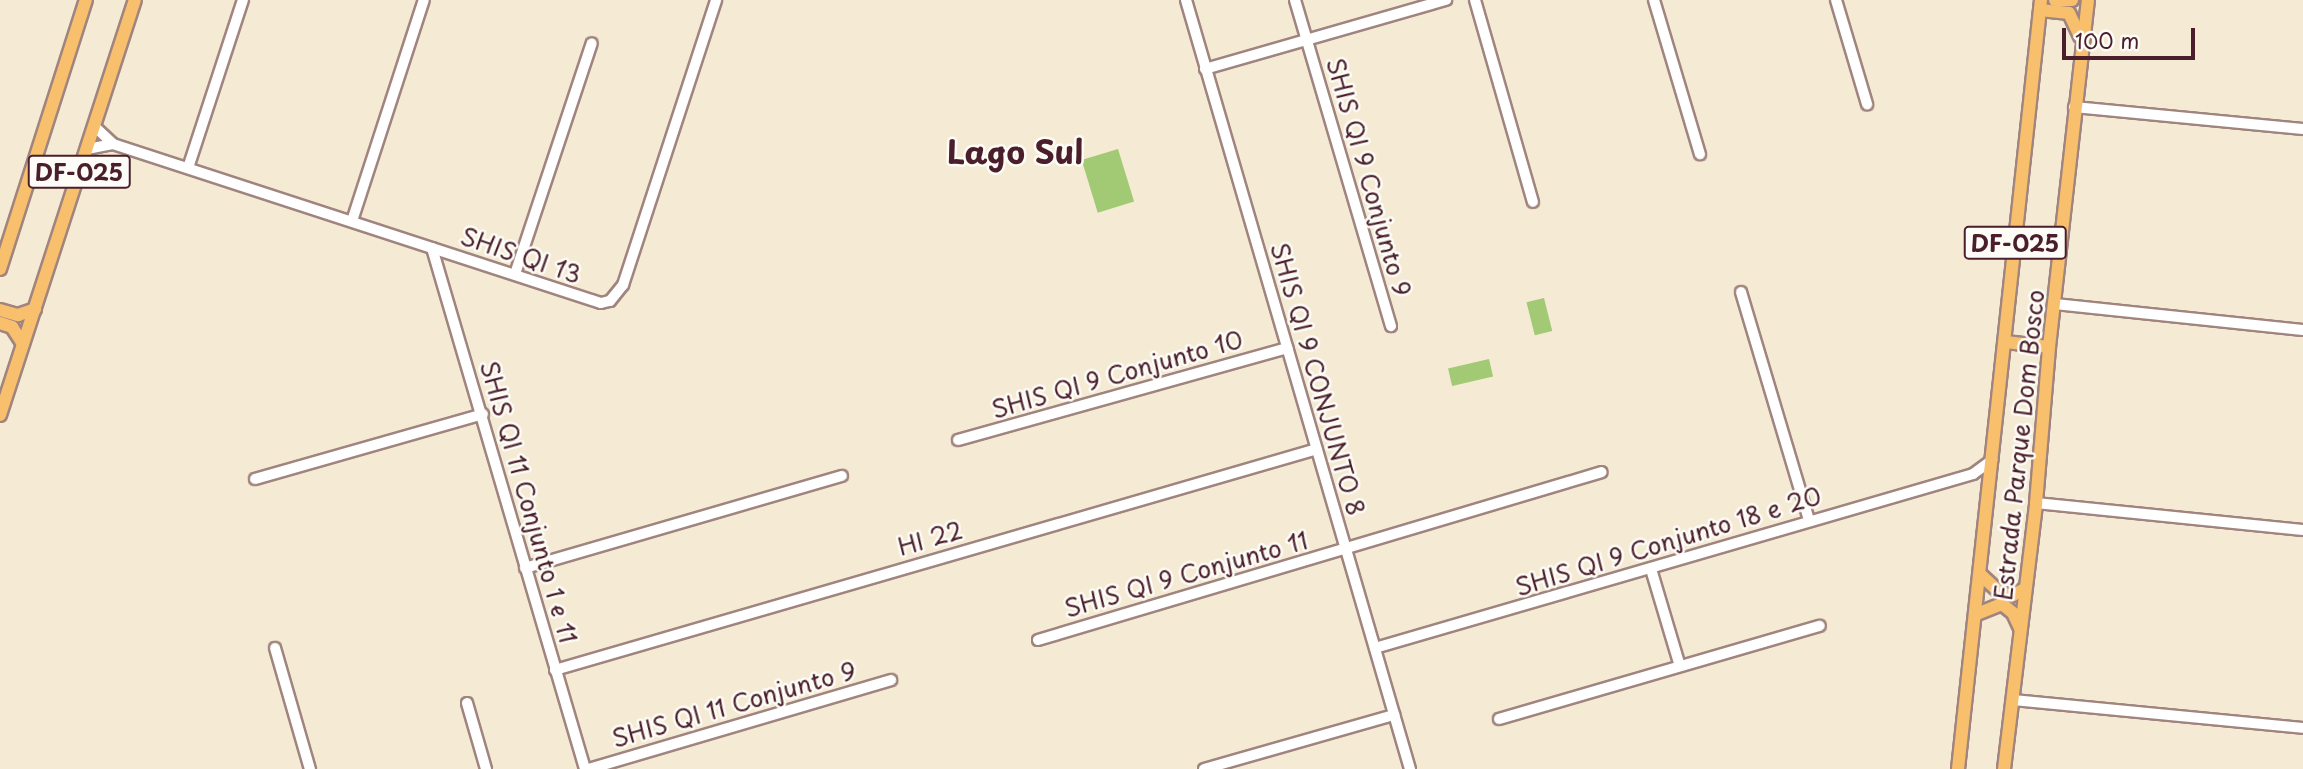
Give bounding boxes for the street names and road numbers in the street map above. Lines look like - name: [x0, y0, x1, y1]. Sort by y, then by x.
- street label: SHIS QI 9 Conjunto 9: [1321, 54, 1417, 300]
- road number: DF-025: [27, 153, 132, 192]
- street label: SHIS QI 13: [457, 221, 585, 289]
- road number: DF-025: [1962, 224, 2068, 262]
- street label: SHIS QI 9 CONJUNTO 8: [1265, 238, 1371, 520]
- street label: Estrada Parque Dom Bosco: [1988, 288, 2050, 602]
- street label: SHIS QI 9 Conjunto 10: [987, 324, 1247, 424]
- street label: SHIS QI 11 Conjunto 1 e 11: [474, 354, 584, 650]
- street label: SHIS QI 9 Conjunto 18 e 20: [1510, 480, 1826, 602]
- street label: HI 22: [894, 515, 966, 561]
- street label: SHIS QI 9 Conjunto 11: [1060, 525, 1312, 623]
- street label: SHIS QI 11 Conjunto 9: [608, 655, 860, 753]

